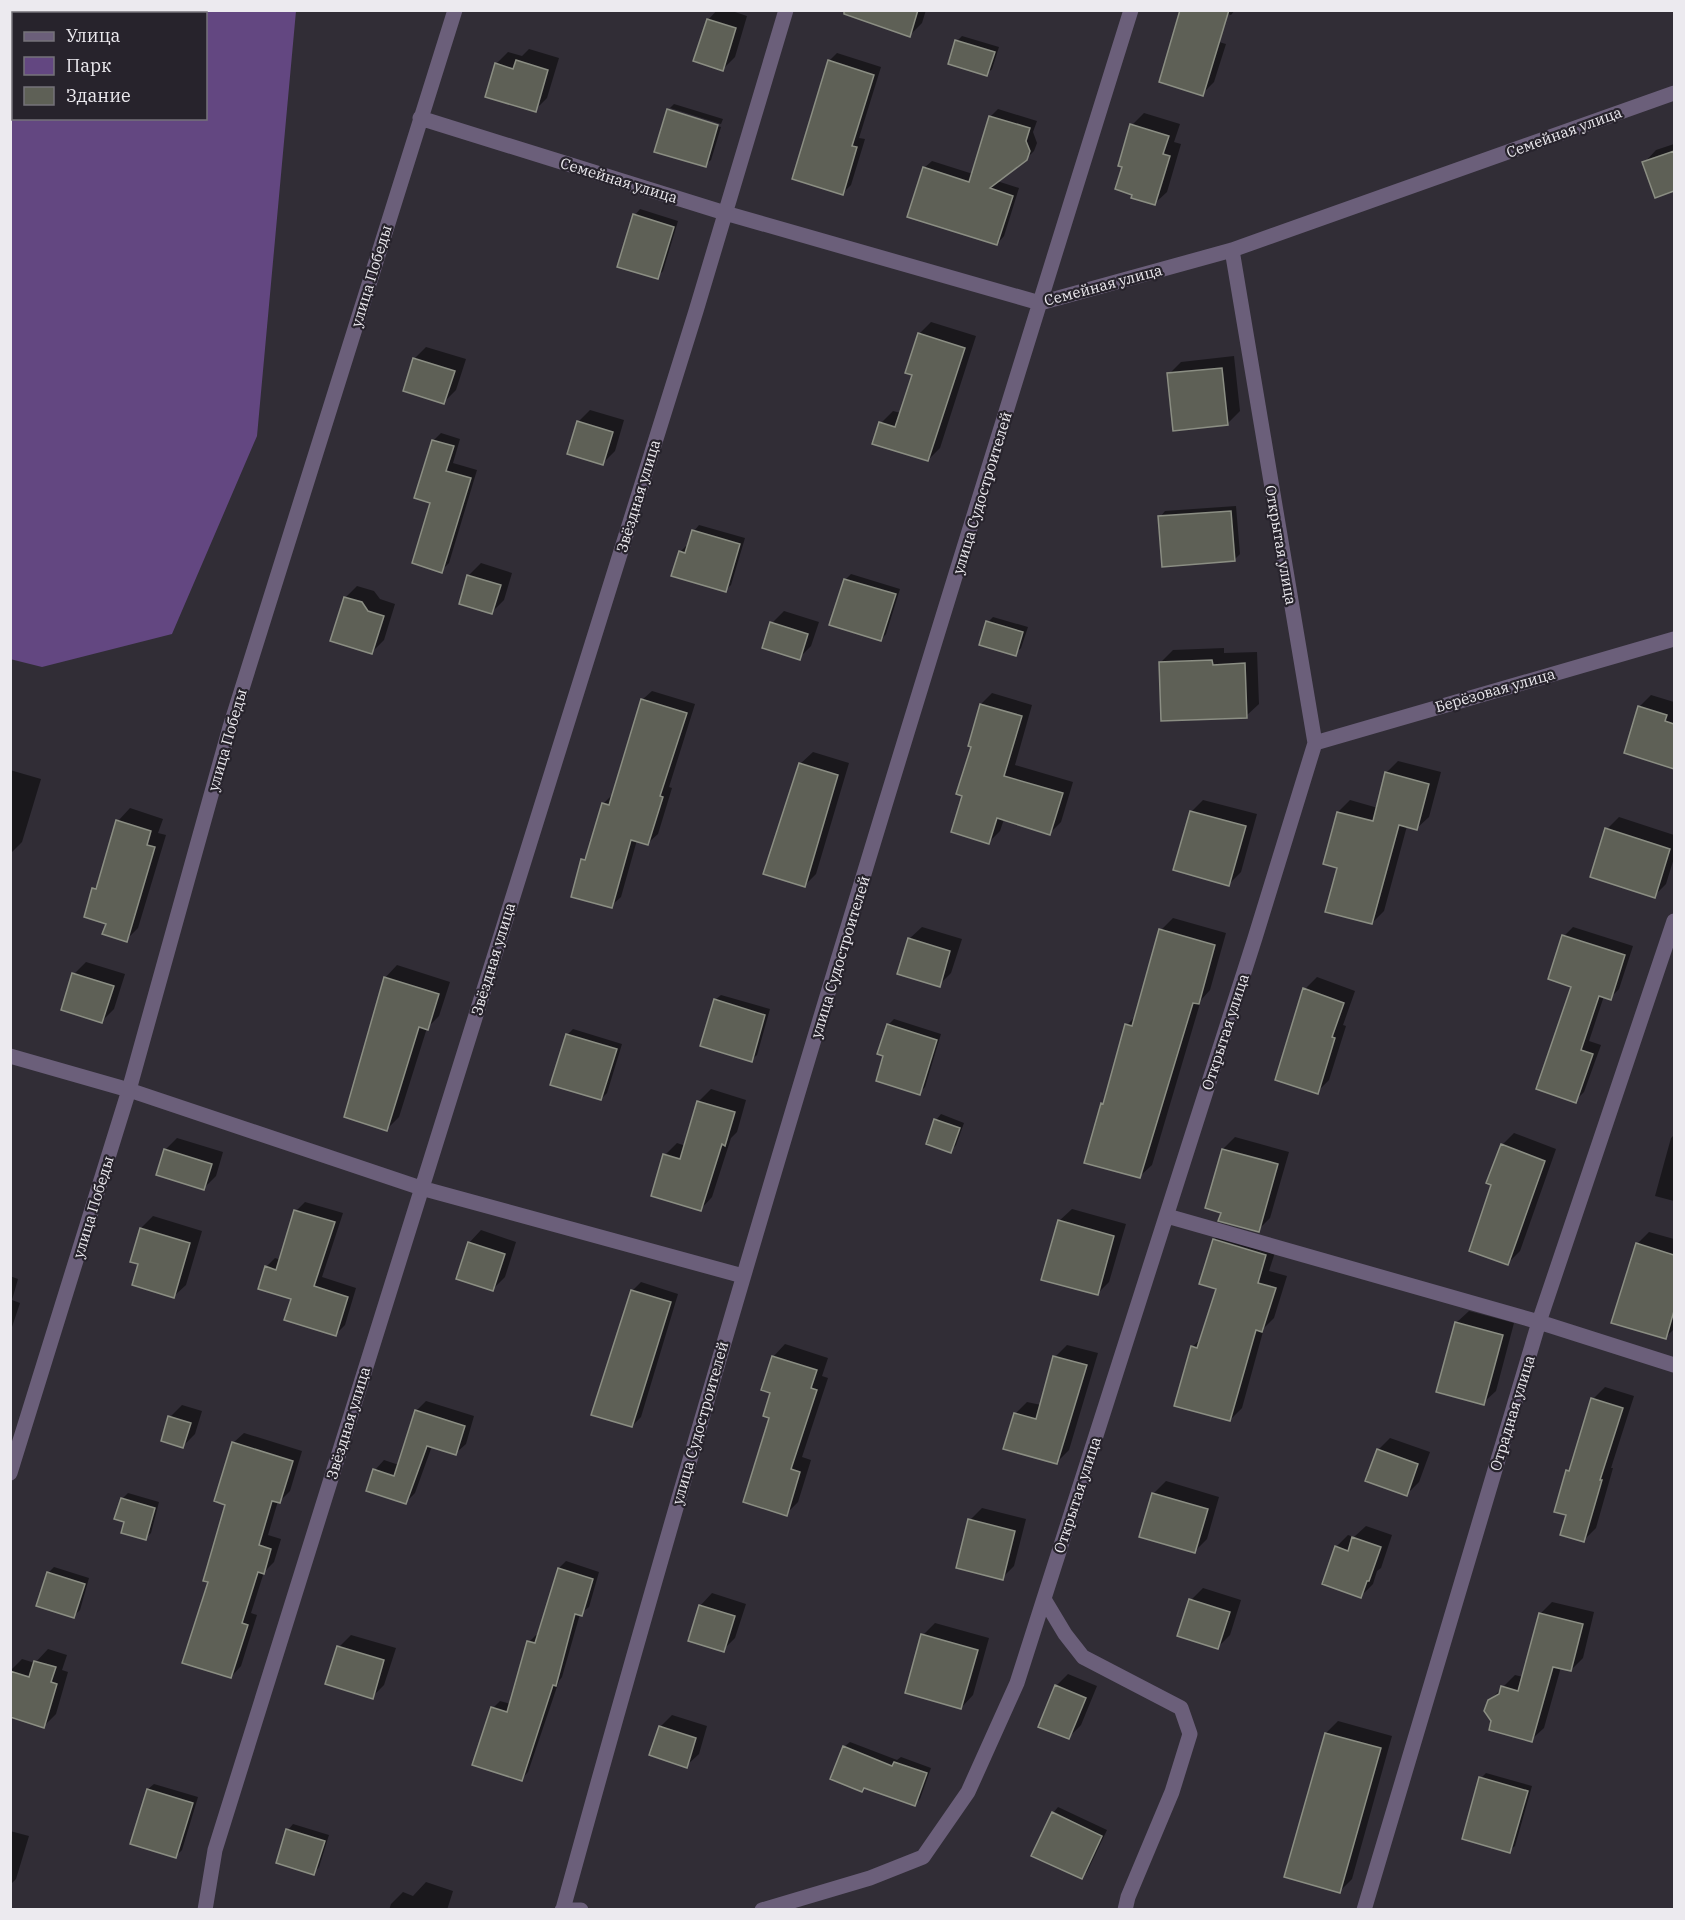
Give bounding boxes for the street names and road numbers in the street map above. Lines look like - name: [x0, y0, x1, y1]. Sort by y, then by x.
- street label: Семейная улица: [1504, 102, 1624, 162]
- street label: Семейная улица: [558, 153, 680, 207]
- street label: улица Победы: [346, 223, 396, 329]
- street label: Семейная улица: [1042, 260, 1164, 310]
- street label: улица Судостроителей: [948, 409, 1016, 577]
- street label: Звёздная улица: [612, 437, 664, 555]
- street label: Открытая улица: [1261, 484, 1301, 606]
- street label: Берёзовая улица: [1433, 664, 1557, 716]
- street label: улица Победы: [203, 687, 251, 793]
- street label: улица Судостроителей: [806, 873, 874, 1041]
- street label: Звёздная улица: [467, 900, 519, 1018]
- street label: Открытая улица: [1197, 971, 1253, 1093]
- street label: улица Победы: [68, 1154, 118, 1260]
- street label: улица Судостроителей: [668, 1339, 732, 1507]
- street label: Отрадная улица: [1485, 1353, 1539, 1473]
- street label: Звёздная улица: [322, 1364, 374, 1482]
- street label: Открытая улица: [1049, 1434, 1105, 1556]

